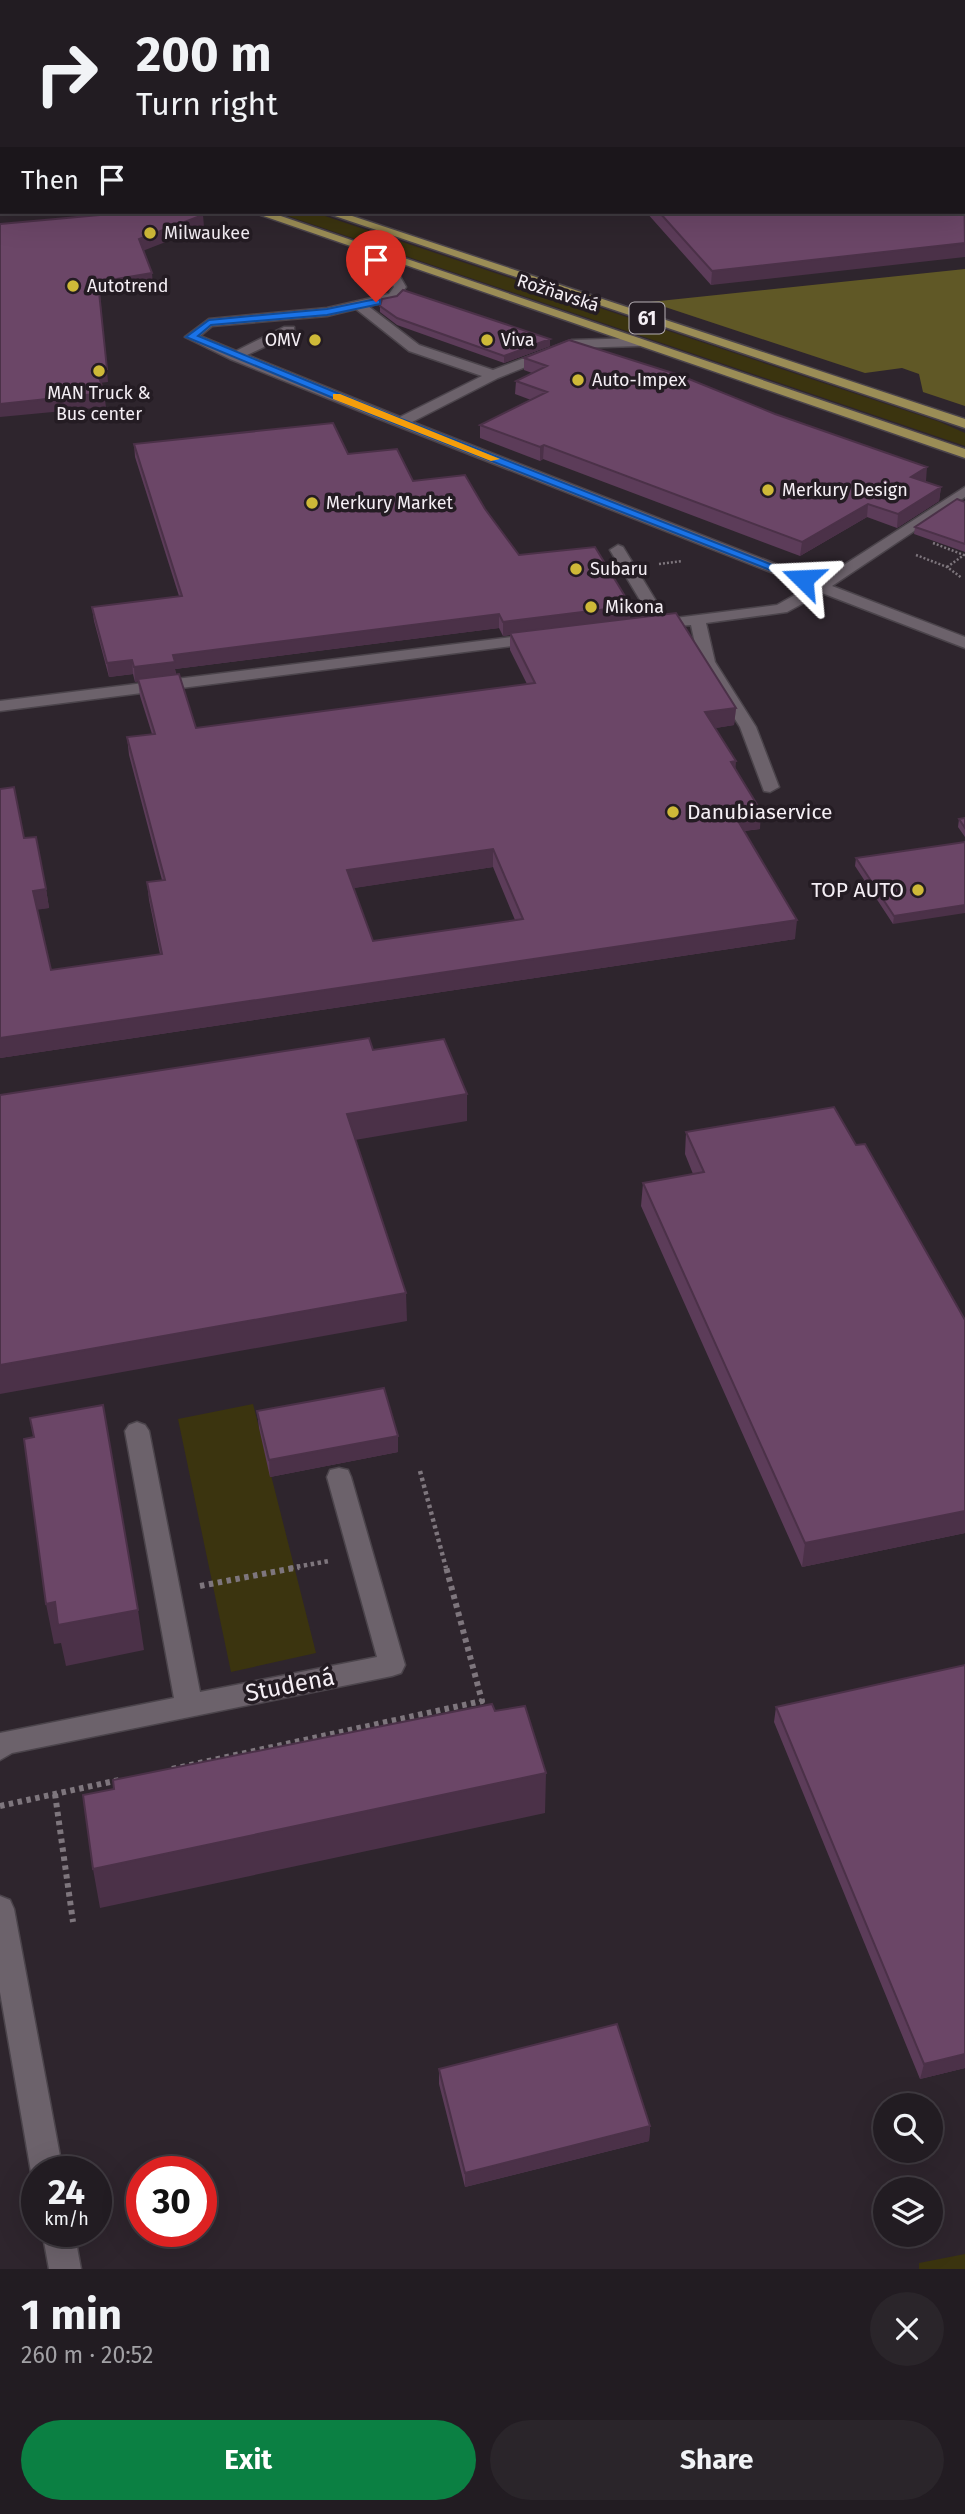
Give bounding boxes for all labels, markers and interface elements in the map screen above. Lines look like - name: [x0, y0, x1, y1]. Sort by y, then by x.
- text: 200 m: [136, 25, 272, 84]
- icon: right: [21, 28, 112, 119]
- text: Turn right: [136, 85, 278, 123]
- icon: arrive: [93, 161, 131, 199]
- text: Then: [21, 165, 79, 196]
- place label: Milwaukee: [164, 222, 250, 244]
- marker: Milwaukee: [142, 225, 158, 241]
- pin: [346, 230, 406, 302]
- icon: arrive: [357, 241, 395, 279]
- street label: Rožňavská: [514, 269, 602, 317]
- place label: Autotrend: [87, 275, 169, 297]
- marker: Autotrend: [65, 278, 81, 294]
- road number: 61: [630, 302, 664, 334]
- place label: OMV: [265, 329, 301, 351]
- place label: Viva: [501, 329, 534, 351]
- marker: OMV: [307, 332, 323, 348]
- marker: Viva: [479, 332, 495, 348]
- marker: MAN Truck & Bus center: [91, 363, 107, 379]
- place label: Auto-Impex: [592, 369, 687, 391]
- marker: Auto-Impex: [570, 372, 586, 388]
- place label: MAN Truck & Bus center: [47, 382, 151, 425]
- place label: Merkury Design: [782, 479, 908, 501]
- marker: Merkury Design: [760, 482, 776, 498]
- place label: Merkury Market: [326, 492, 454, 514]
- marker: Merkury Market: [304, 495, 320, 511]
- position arrow: [766, 542, 840, 616]
- place label: Subaru: [590, 558, 648, 580]
- marker: Subaru: [568, 561, 584, 577]
- place label: Mikona: [605, 596, 664, 618]
- marker: Mikona: [583, 599, 599, 615]
- place label: Danubiaservice: [687, 799, 833, 825]
- marker: Danubiaservice: [665, 804, 681, 820]
- place label: TOP AUTO: [811, 877, 904, 903]
- marker: TOP AUTO: [910, 882, 926, 898]
- street label: Studená: [243, 1663, 337, 1707]
- map controls: [873, 2093, 943, 2247]
- button: search: [873, 2093, 943, 2163]
- speed limit sign: 30: [126, 2156, 217, 2247]
- text: 24: [48, 2171, 85, 2213]
- button: layers: [873, 2177, 943, 2247]
- text: km/h: [44, 2208, 89, 2230]
- text: 1 min: [21, 2290, 122, 2340]
- button: close: [870, 2292, 944, 2366]
- text: 260 m · 20:52: [21, 2341, 153, 2369]
- button: Exit: [21, 2420, 476, 2500]
- button: Share: [490, 2420, 944, 2500]

